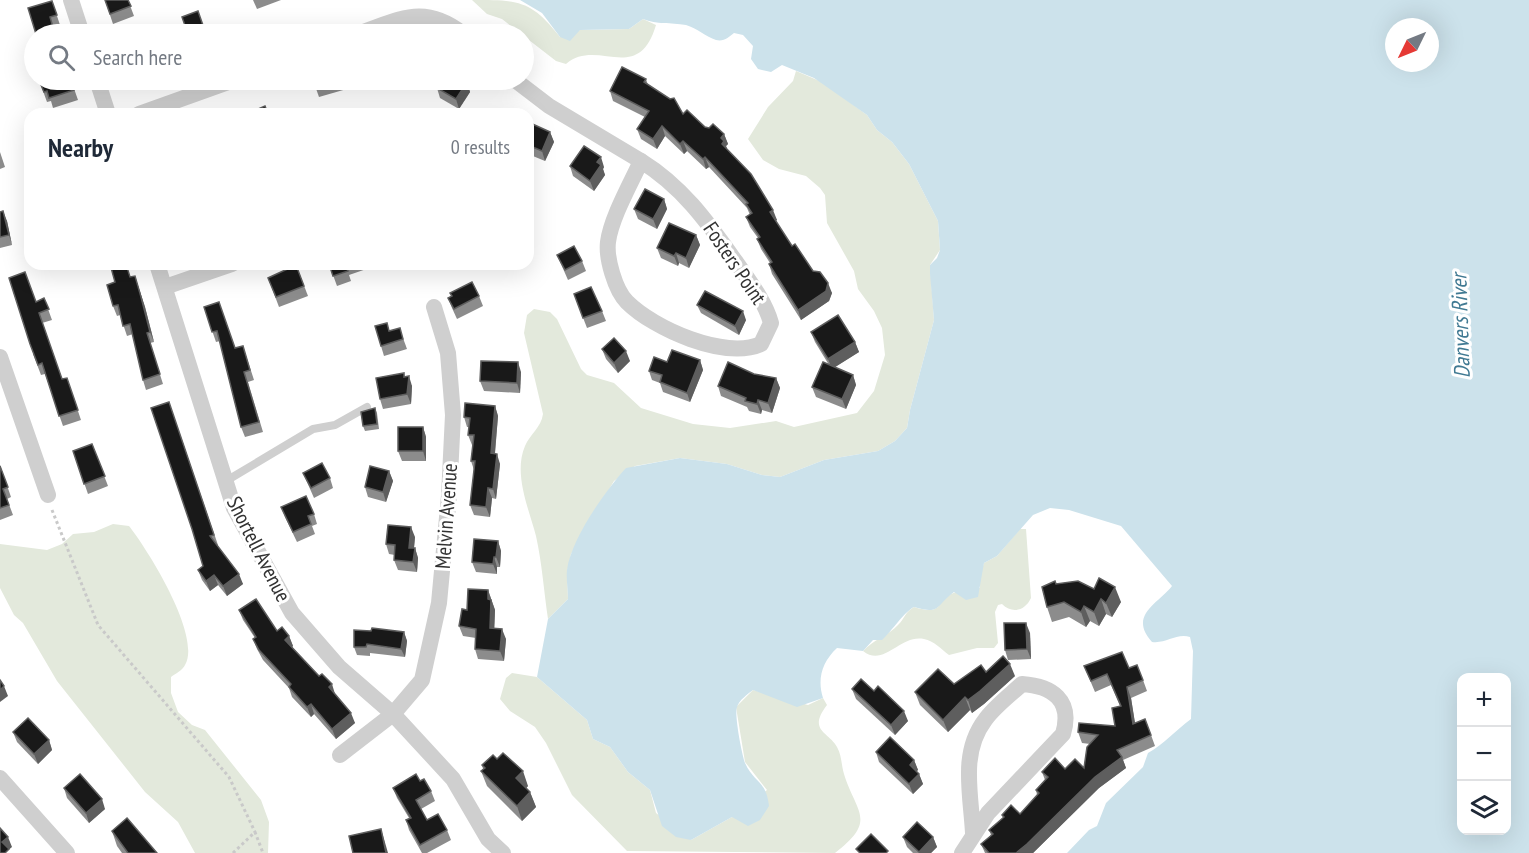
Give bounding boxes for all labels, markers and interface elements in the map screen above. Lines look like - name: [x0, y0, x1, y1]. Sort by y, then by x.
- north arrow: [1385, 18, 1439, 72]
- search box: [24, 24, 534, 90]
- icon: search: [45, 41, 78, 74]
- text: Search here: [93, 43, 182, 71]
- text: Nearby: [48, 131, 113, 164]
- text: 0 results: [451, 134, 510, 160]
- street label: Fosters Point: [698, 217, 773, 310]
- water label: Danvers River: [1444, 270, 1476, 379]
- street label: Melvin Avenue: [429, 462, 463, 570]
- street label: Shortell Avenue: [221, 492, 297, 606]
- map controls: [1457, 673, 1511, 835]
- button: +: [1457, 673, 1511, 727]
- button: −: [1457, 727, 1511, 781]
- button: layers: [1457, 781, 1511, 835]

